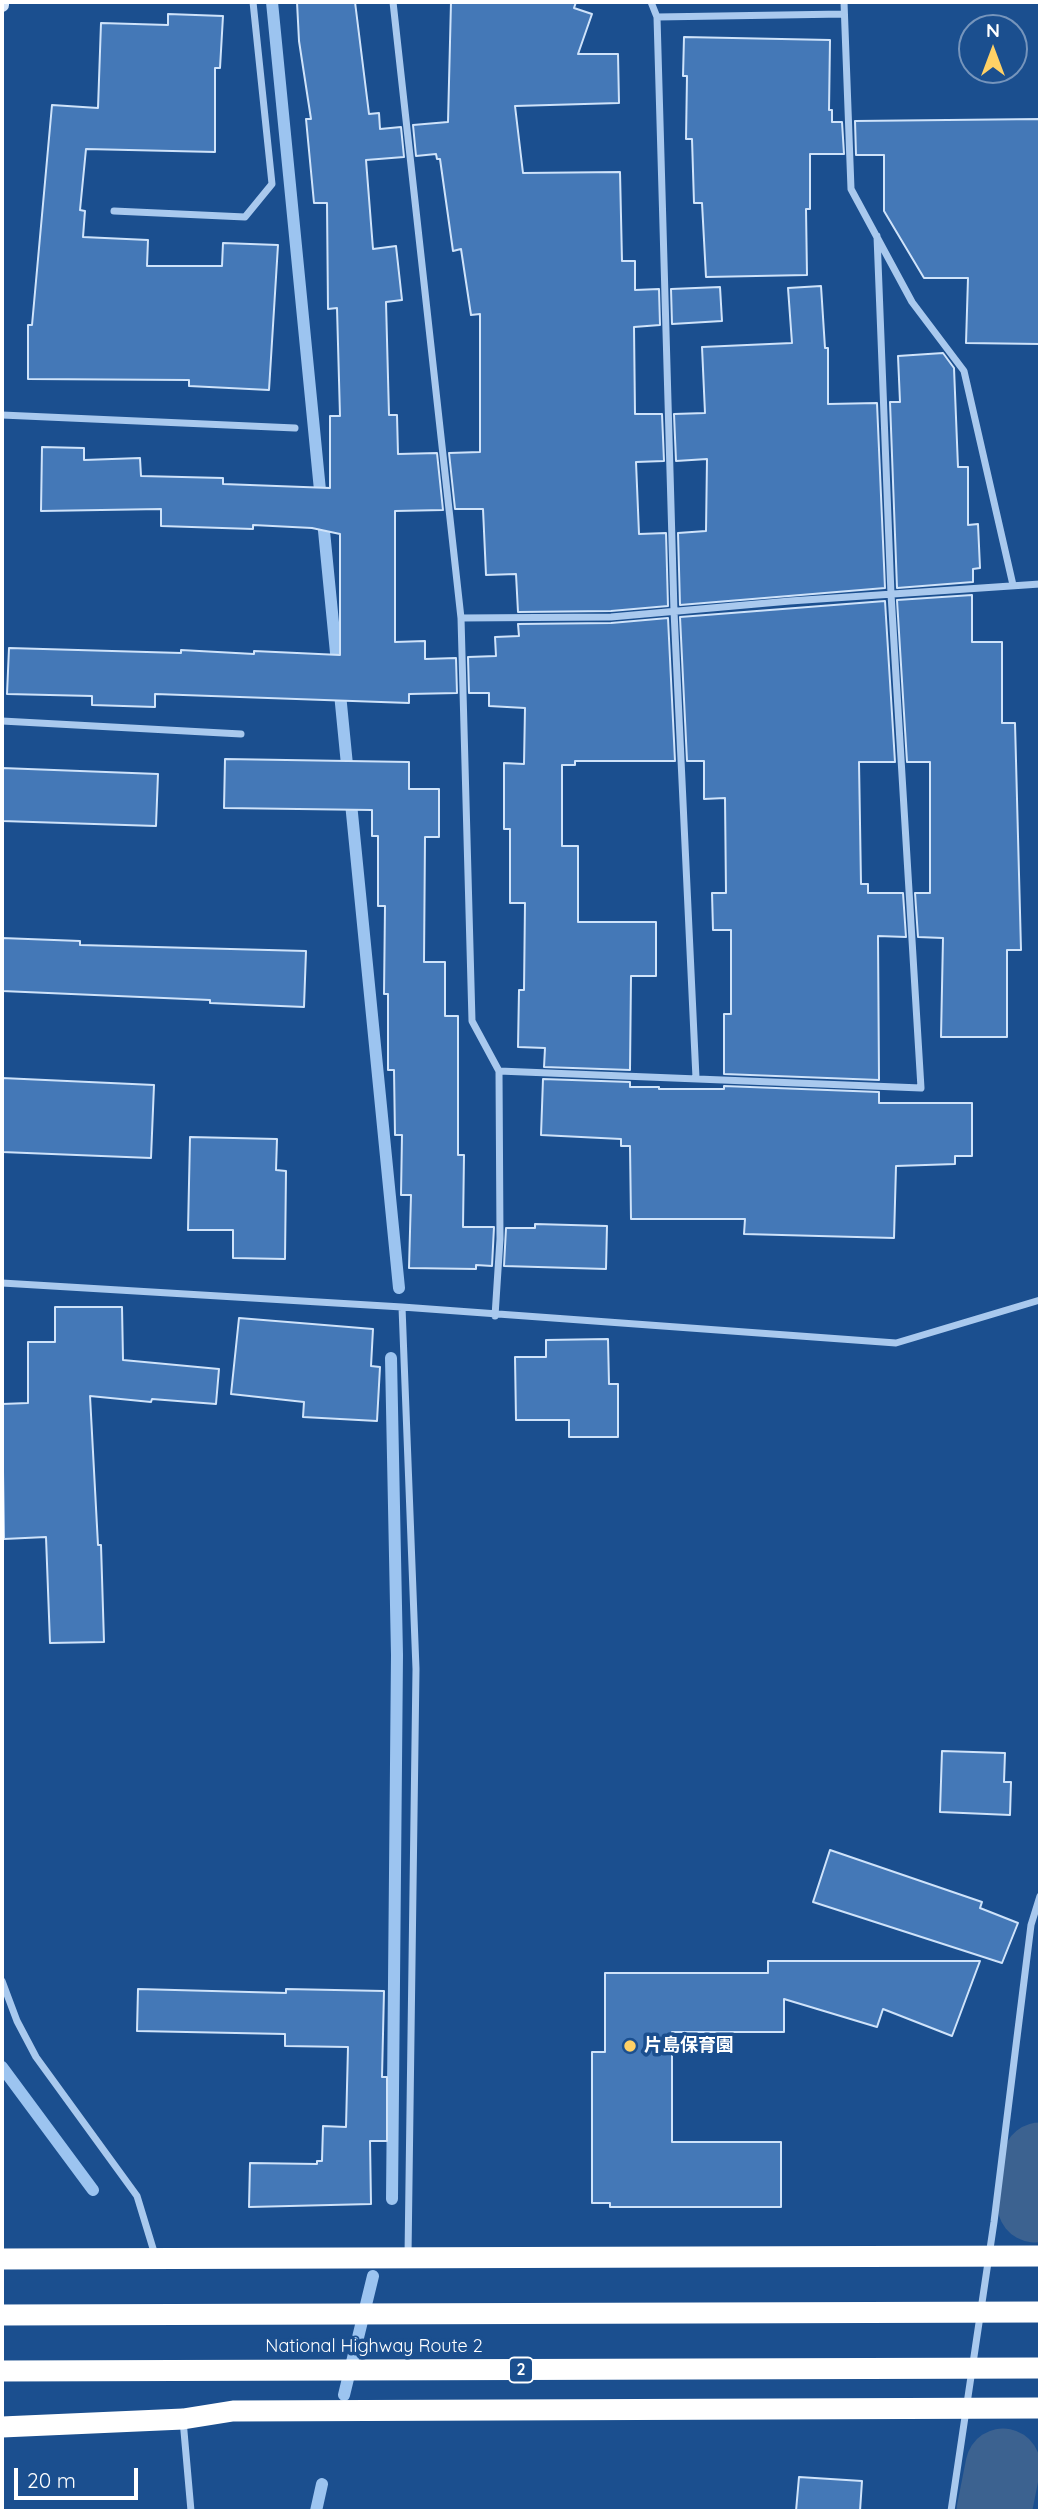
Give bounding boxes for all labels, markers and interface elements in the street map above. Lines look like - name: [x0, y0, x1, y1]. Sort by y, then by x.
- north arrow: [958, 14, 1028, 84]
- text: N: [986, 18, 1000, 42]
- place label: 片島保育園: [644, 2035, 734, 2057]
- marker: 片島保育園: [622, 2038, 638, 2054]
- street label: National Highway Route 2: [265, 2336, 483, 2358]
- road number: 2: [509, 2358, 533, 2382]
- scale bar: [18, 2454, 142, 2498]
- text: 20 m: [27, 2467, 76, 2493]

